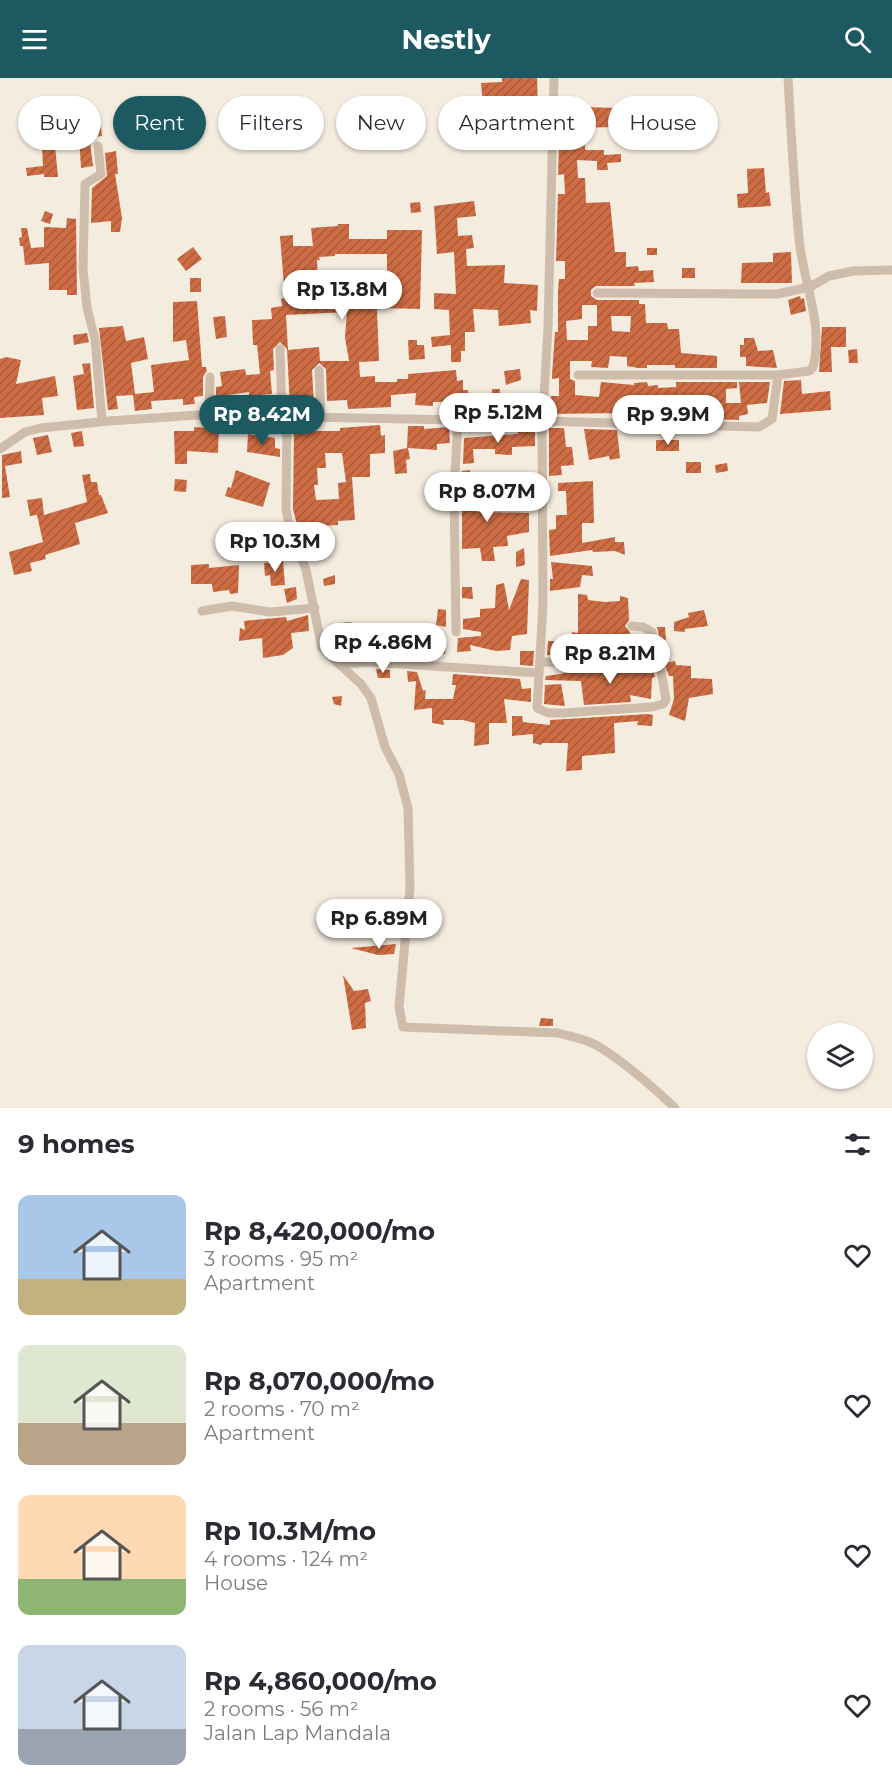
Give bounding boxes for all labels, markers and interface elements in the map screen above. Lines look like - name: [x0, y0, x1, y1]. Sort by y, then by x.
- icon: menu: [18, 23, 51, 56]
- text: Nestly: [401, 23, 491, 56]
- icon: search: [841, 23, 874, 56]
- chip: Buy: [18, 96, 101, 150]
- chip: Rent: [113, 96, 206, 150]
- chip: Filters: [218, 96, 324, 150]
- chip: New: [336, 96, 426, 150]
- chip: Apartment: [438, 96, 596, 150]
- chip: House: [608, 96, 718, 150]
- pin: Rp 13.8M: [280, 270, 404, 321]
- text: Rp 13.8M: [296, 277, 388, 301]
- pin: Rp 5.12M: [436, 393, 560, 444]
- pin: Rp 8.42M: [200, 395, 324, 446]
- pin: Rp 9.9M: [613, 395, 723, 446]
- text: Rp 5.12M: [453, 400, 543, 424]
- text: Rp 8.42M: [213, 402, 311, 426]
- text: Rp 9.9M: [626, 402, 710, 426]
- pin: Rp 8.07M: [425, 472, 549, 523]
- text: Rp 8.07M: [438, 479, 536, 503]
- pin: Rp 10.3M: [213, 522, 337, 573]
- text: Rp 10.3M: [229, 529, 321, 553]
- pin: Rp 4.86M: [321, 623, 445, 674]
- text: Rp 4.86M: [334, 630, 432, 654]
- pin: Rp 8.21M: [548, 634, 672, 685]
- text: Rp 8.21M: [564, 641, 656, 665]
- pin: Rp 6.89M: [317, 899, 441, 950]
- text: Rp 6.89M: [330, 906, 428, 930]
- map controls: [807, 1023, 873, 1089]
- button: layers: [807, 1023, 873, 1089]
- text: 9 homes: [18, 1128, 135, 1160]
- icon: filters: [841, 1128, 874, 1161]
- text: Rp 8,420,000/mo: [204, 1215, 435, 1247]
- icon: home: [66, 1219, 138, 1291]
- icon: heart: [841, 1239, 874, 1272]
- text: 3 rooms · 95 m²: [204, 1247, 358, 1271]
- text: Apartment: [204, 1271, 315, 1295]
- text: Rp 8,070,000/mo: [204, 1365, 435, 1397]
- icon: home: [66, 1369, 138, 1441]
- icon: heart: [841, 1389, 874, 1422]
- text: 2 rooms · 70 m²: [204, 1397, 360, 1421]
- text: Apartment: [204, 1421, 315, 1445]
- text: Rp 10.3M/mo: [204, 1515, 376, 1547]
- icon: home: [66, 1519, 138, 1591]
- icon: heart: [841, 1539, 874, 1572]
- text: 4 rooms · 124 m²: [204, 1547, 368, 1571]
- text: House: [204, 1571, 268, 1595]
- text: Rp 4,860,000/mo: [204, 1665, 437, 1697]
- icon: home: [66, 1669, 138, 1741]
- icon: heart: [841, 1689, 874, 1722]
- text: 2 rooms · 56 m²: [204, 1697, 359, 1721]
- text: Jalan Lap Mandala: [204, 1721, 391, 1745]

